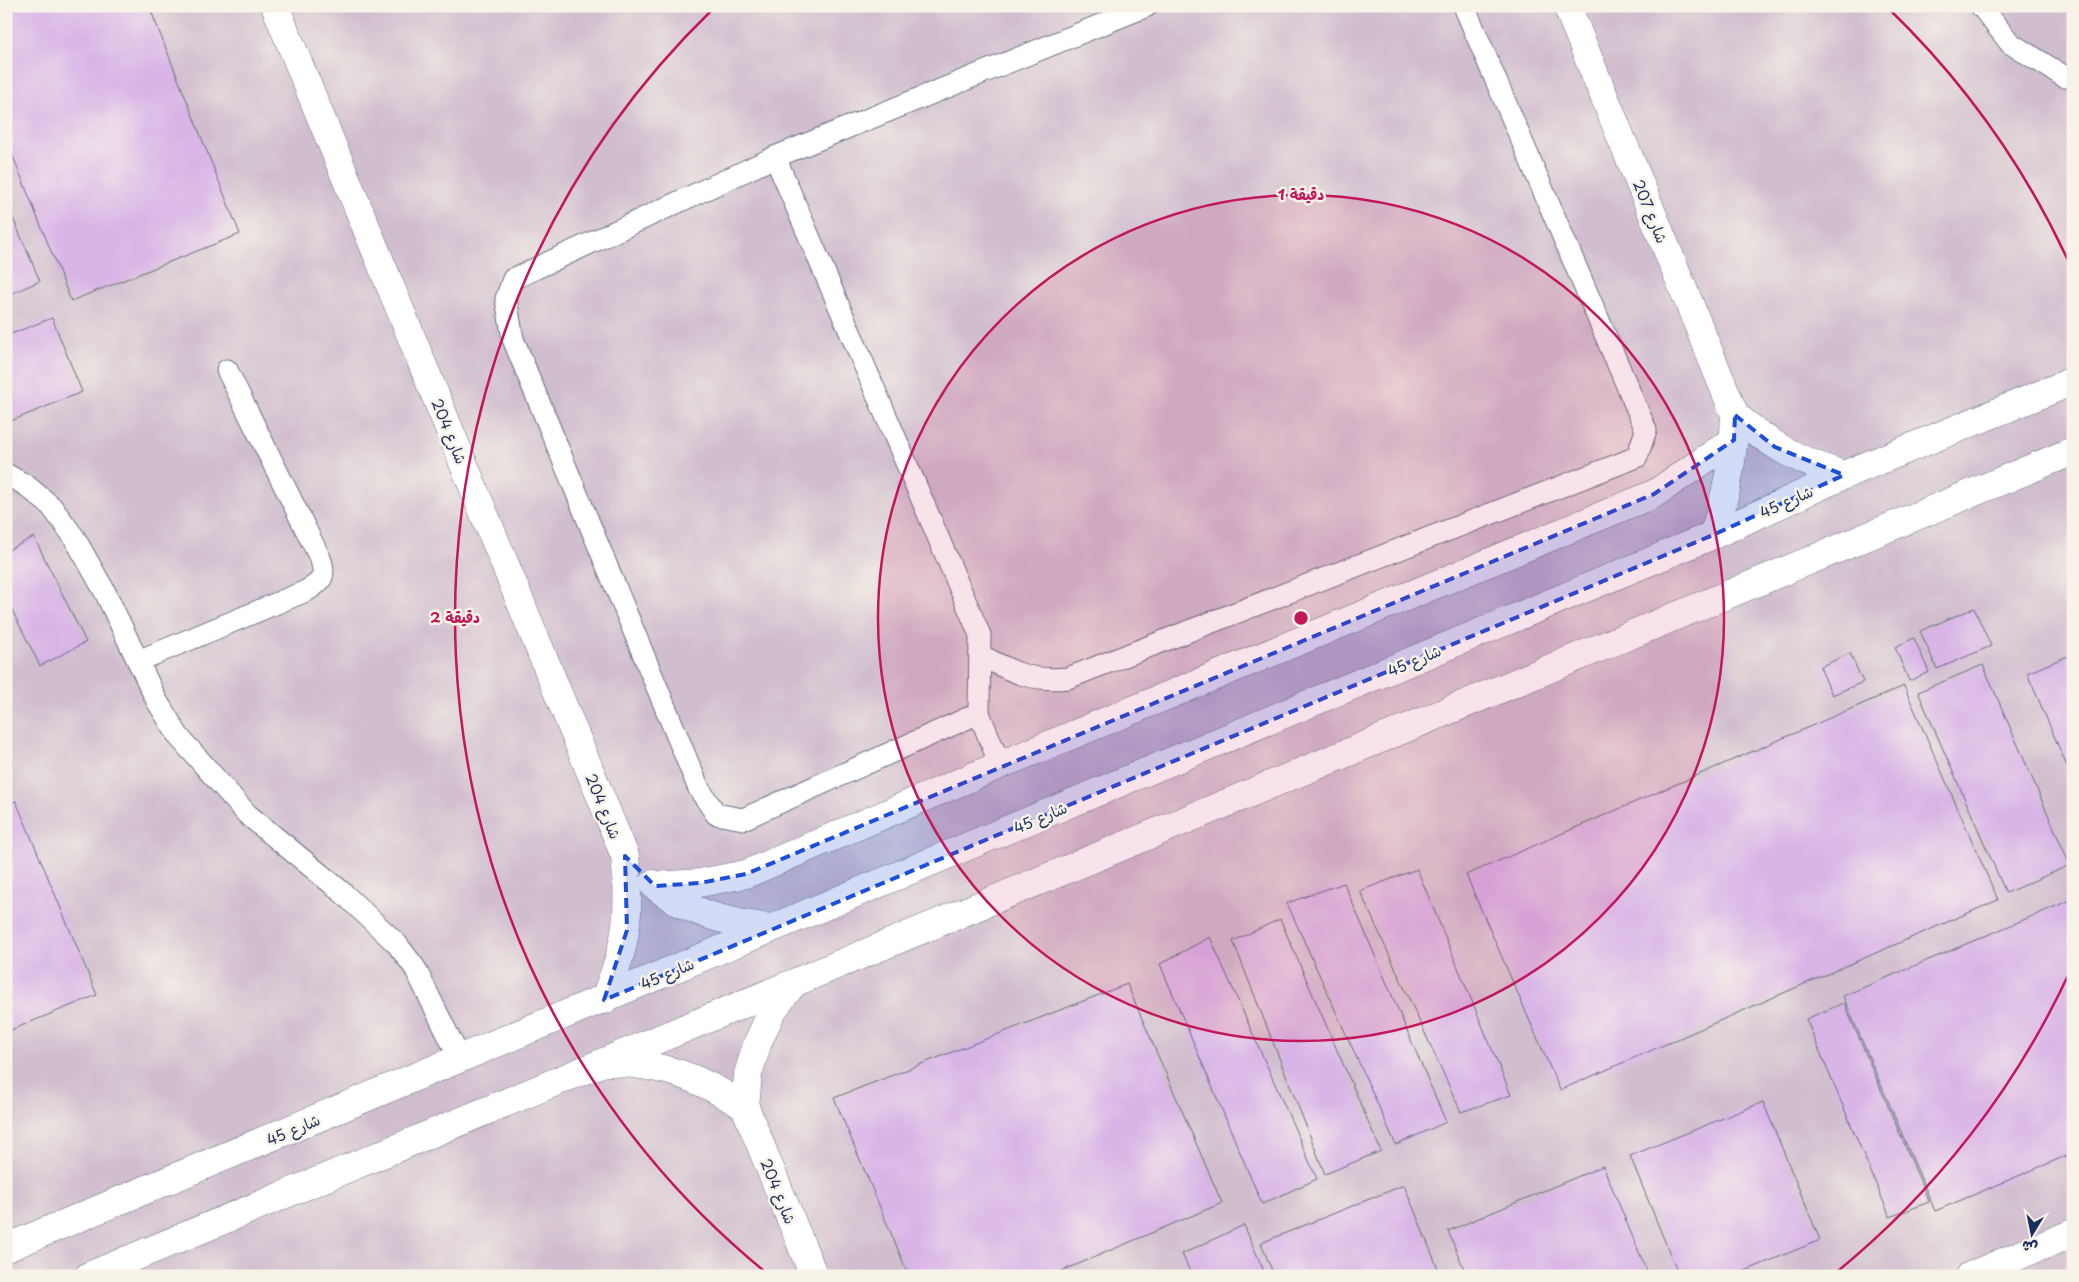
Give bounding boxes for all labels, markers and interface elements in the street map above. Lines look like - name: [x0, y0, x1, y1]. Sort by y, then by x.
- street label: شارع 207: [1628, 176, 1674, 246]
- text: 1 دقيقة: [1278, 182, 1324, 205]
- street label: شارع 204: [426, 395, 474, 467]
- street label: شارع 45: [1756, 479, 1816, 523]
- text: 2 دقيقة: [430, 605, 480, 628]
- centre of rings: [1292, 609, 1310, 627]
- street label: شارع 45: [1384, 638, 1444, 682]
- street label: شارع 204: [580, 770, 628, 842]
- street label: شارع 45: [1010, 795, 1070, 839]
- street label: شارع 45: [637, 951, 697, 995]
- street label: شارع 45: [263, 1107, 323, 1151]
- street label: شارع 204: [755, 1155, 803, 1227]
- north arrow: [2006, 1210, 2056, 1260]
- text: ش: [2020, 1236, 2039, 1259]

